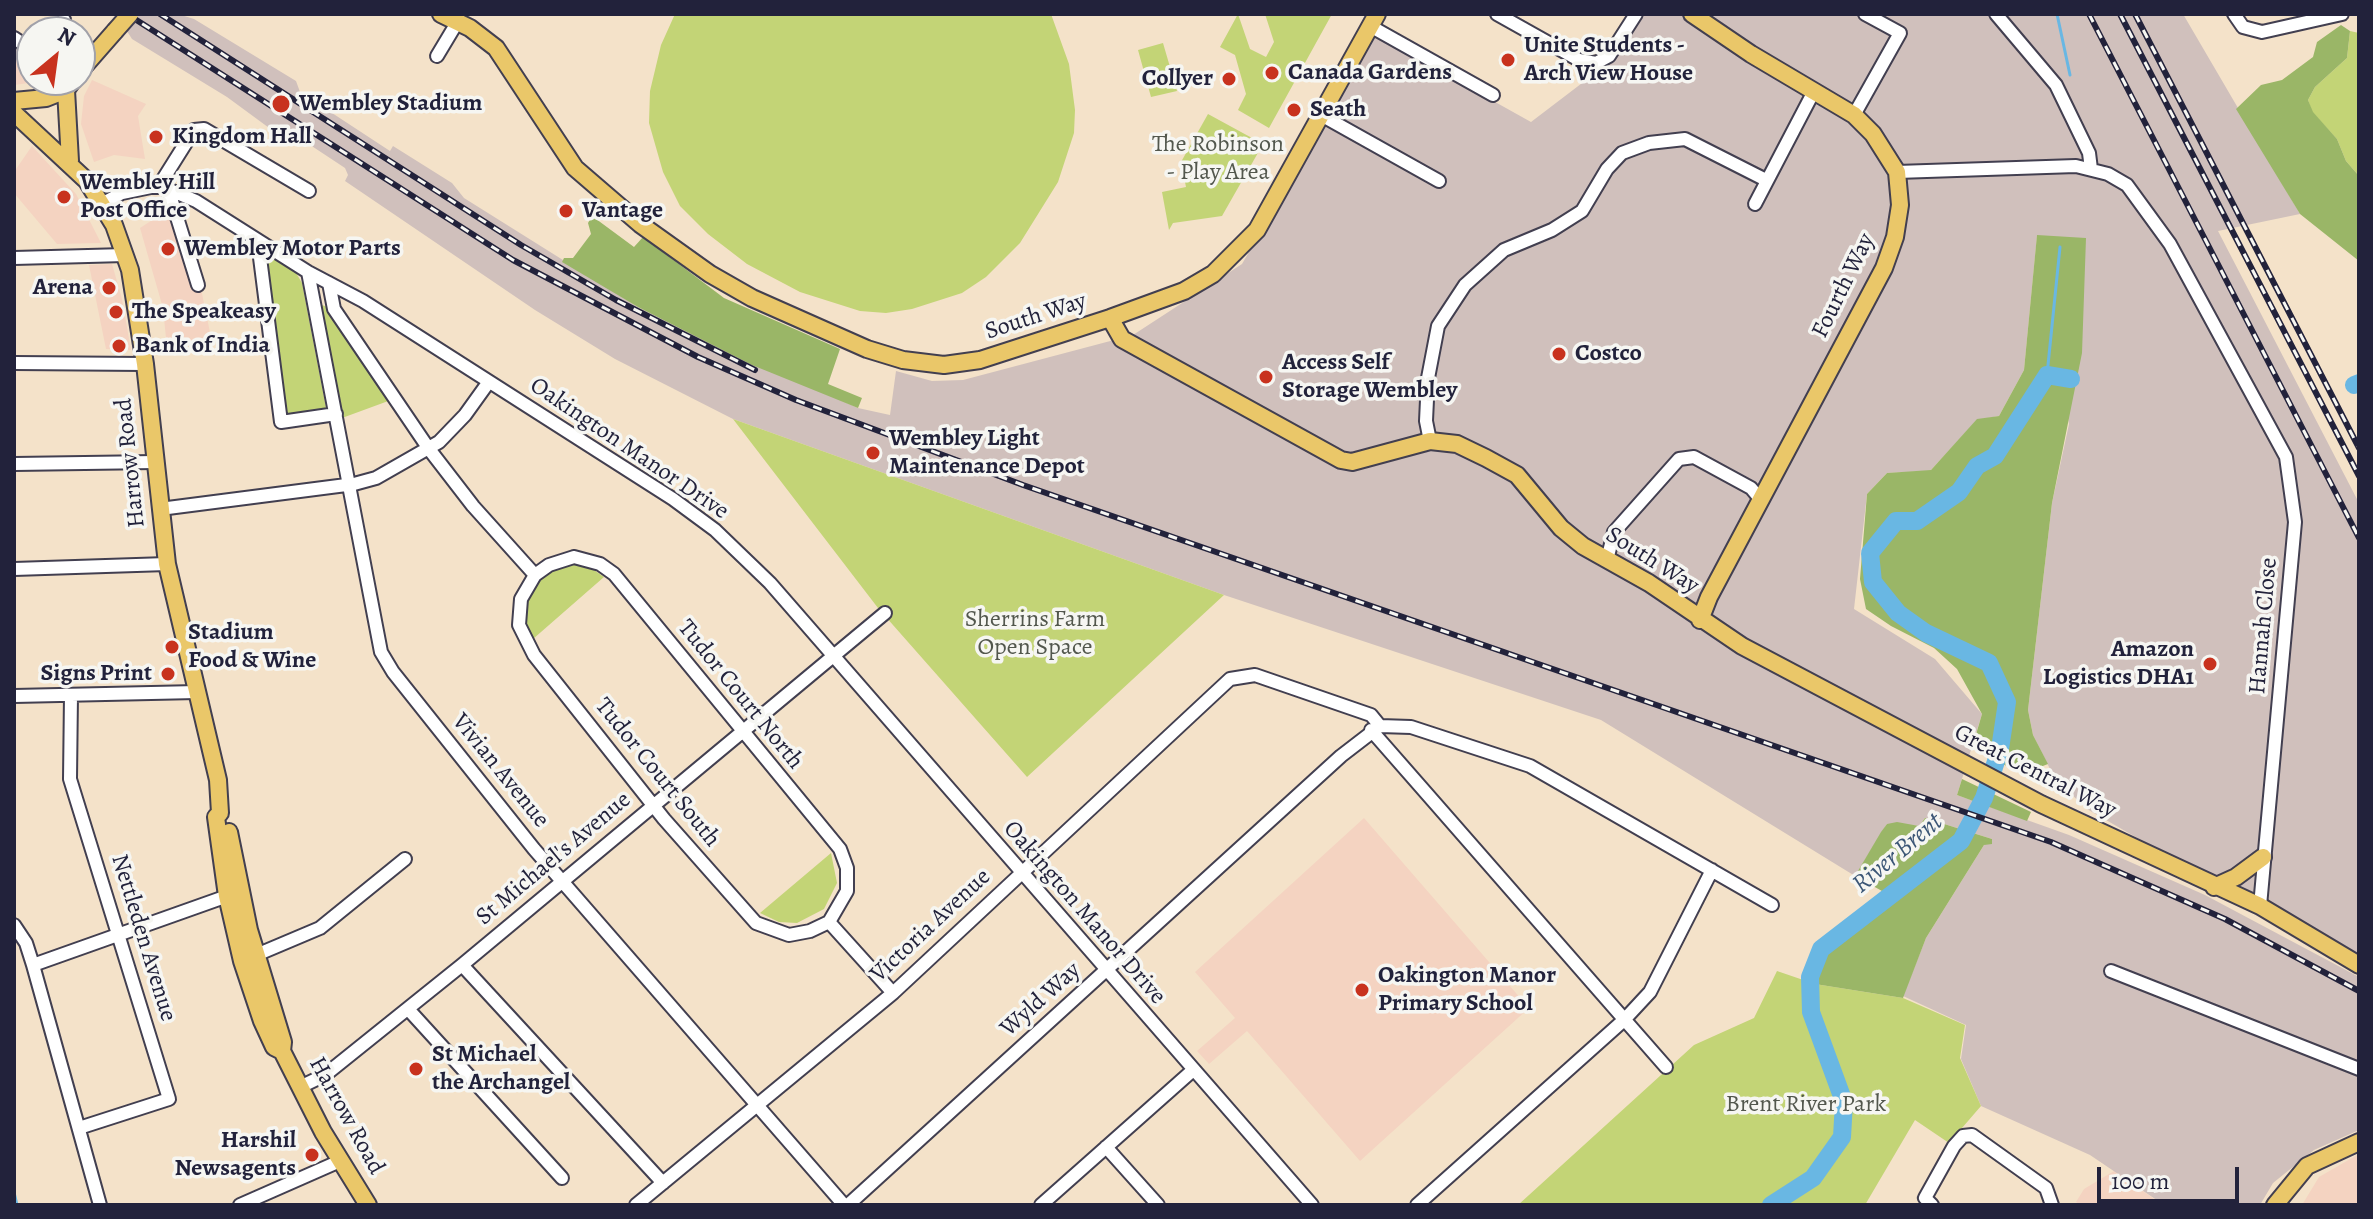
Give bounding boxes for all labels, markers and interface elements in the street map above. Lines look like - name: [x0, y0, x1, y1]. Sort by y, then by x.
- north arrow: [16, 16, 96, 96]
- text: N: [52, 20, 81, 54]
- place label: Unite Students - Arch View House: [1524, 32, 1693, 88]
- marker: Unite Students - Arch View House: [1499, 51, 1517, 69]
- place label: Canada Gardens: [1288, 59, 1452, 87]
- marker: Canada Gardens: [1263, 64, 1281, 82]
- place label: Collyer: [1142, 65, 1213, 93]
- marker: Collyer: [1220, 70, 1238, 88]
- place label: Wembley Stadium: [299, 90, 482, 118]
- marker: Wembley Stadium: [270, 93, 292, 115]
- place label: Seath: [1310, 96, 1366, 124]
- marker: Seath: [1285, 101, 1303, 119]
- place label: Kingdom Hall: [172, 123, 312, 151]
- marker: Kingdom Hall: [147, 128, 165, 146]
- park label: The Robinson - Play Area: [1152, 131, 1284, 187]
- place label: Wembley Hill Post Office: [80, 169, 215, 225]
- marker: Wembley Hill Post Office: [55, 188, 73, 206]
- place label: Vantage: [582, 197, 663, 225]
- marker: Vantage: [557, 202, 575, 220]
- street label: Fourth Way: [1806, 229, 1882, 343]
- place label: Wembley Motor Parts: [184, 235, 401, 263]
- marker: Wembley Motor Parts: [159, 240, 177, 258]
- place label: Arena: [33, 274, 93, 302]
- marker: Arena: [100, 279, 118, 297]
- street label: South Way: [982, 287, 1090, 347]
- place label: The Speakeasy: [132, 298, 276, 326]
- marker: The Speakeasy: [107, 303, 125, 321]
- place label: Bank of India: [135, 332, 270, 360]
- marker: Bank of India: [110, 337, 128, 355]
- place label: Costco: [1575, 340, 1642, 368]
- marker: Costco: [1550, 345, 1568, 363]
- place label: Access Self Storage Wembley: [1282, 349, 1457, 405]
- marker: Access Self Storage Wembley: [1257, 368, 1275, 386]
- street label: Oakington Manor Drive: [524, 372, 734, 526]
- street label: Harrow Road: [110, 397, 152, 529]
- place label: Wembley Light Maintenance Depot: [889, 425, 1085, 481]
- marker: Wembley Light Maintenance Depot: [864, 444, 882, 462]
- street label: South Way: [1600, 521, 1704, 601]
- street label: Hannah Close: [2244, 556, 2284, 696]
- park label: Sherrins Farm Open Space: [965, 606, 1105, 662]
- street label: Tudor Court North: [671, 614, 809, 776]
- place label: Stadium Food & Wine: [188, 619, 316, 675]
- place label: Amazon Logistics DHA1: [2043, 636, 2194, 692]
- marker: Stadium Food & Wine: [163, 638, 181, 656]
- marker: Amazon Logistics DHA1: [2201, 655, 2219, 673]
- place label: Signs Print: [40, 660, 152, 688]
- marker: Signs Print: [159, 665, 177, 683]
- street label: Tudor Court South: [588, 693, 726, 853]
- street label: Vivian Avenue: [445, 708, 555, 834]
- street label: Great Central Way: [1949, 719, 2121, 825]
- street label: St Michael's Avenue: [471, 786, 637, 932]
- water label: River Brent: [1847, 807, 1949, 901]
- street label: Oakington Manor Drive: [996, 815, 1172, 1011]
- street label: Nettleden Avenue: [104, 851, 182, 1025]
- street label: Victoria Avenue: [865, 863, 997, 989]
- street label: Wyld Way: [995, 957, 1087, 1043]
- place label: Oakington Manor Primary School: [1378, 962, 1556, 1018]
- marker: Oakington Manor Primary School: [1353, 981, 1371, 999]
- place label: St Michael the Archangel: [432, 1041, 570, 1097]
- street label: Harrow Road: [302, 1052, 390, 1180]
- marker: St Michael the Archangel: [407, 1060, 425, 1078]
- park label: Brent River Park: [1726, 1091, 1886, 1119]
- place label: Harshil Newsagents: [174, 1127, 296, 1183]
- marker: Harshil Newsagents: [303, 1146, 321, 1164]
- scale bar: [2101, 1151, 2243, 1201]
- text: 100 m: [2111, 1165, 2170, 1197]

